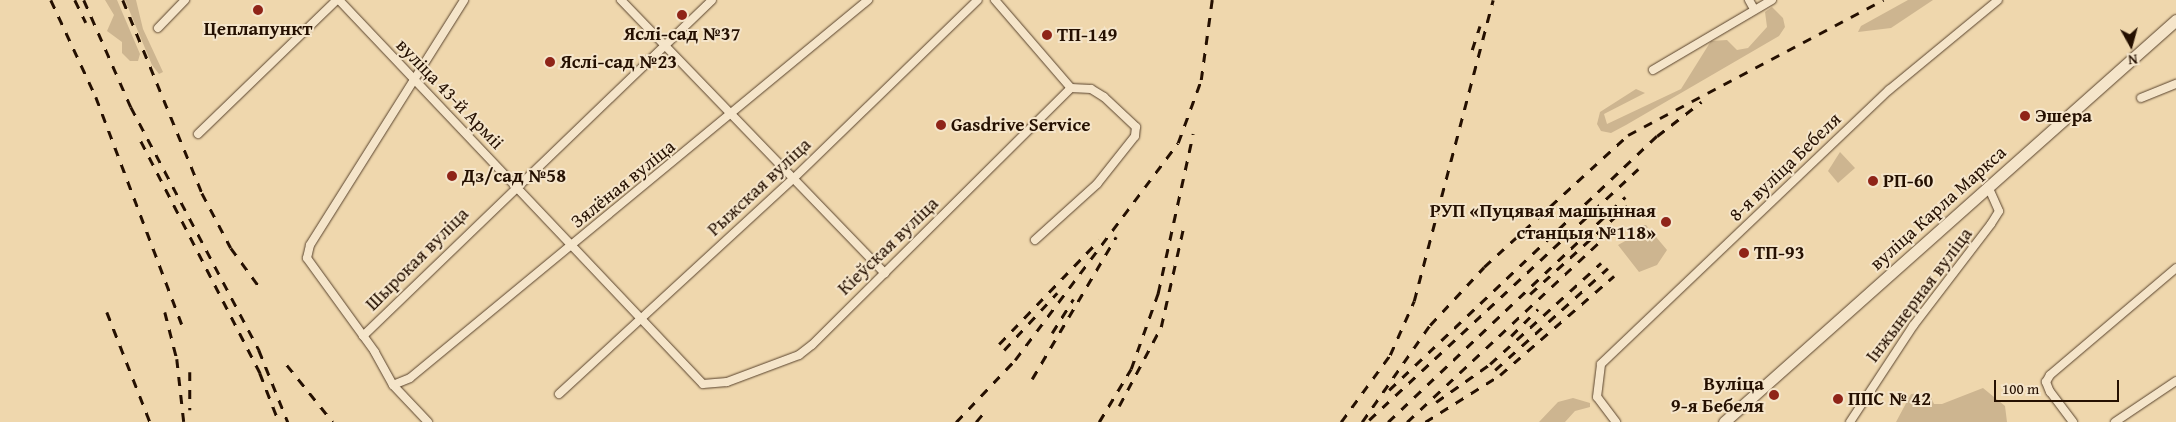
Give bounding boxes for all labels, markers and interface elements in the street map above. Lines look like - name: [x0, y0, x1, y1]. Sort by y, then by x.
- marker: Цеплапункт: [252, 4, 264, 16]
- marker: Яслі-сад №37: [676, 9, 688, 21]
- place label: Цеплапункт: [204, 18, 312, 40]
- north arrow: [2106, 20, 2156, 70]
- place label: Яслі-сад №37: [623, 23, 741, 45]
- place label: ТП-149: [1057, 24, 1117, 46]
- marker: ТП-149: [1041, 29, 1053, 41]
- street label: вуліца 43-й Арміі: [391, 34, 509, 154]
- text: N: [2127, 49, 2139, 70]
- place label: Яслі-сад №23: [560, 51, 677, 73]
- marker: Яслі-сад №23: [544, 56, 556, 68]
- place label: Эшера: [2035, 105, 2092, 127]
- street label: 8-я вуліца Бебеля: [1724, 108, 1846, 226]
- marker: Эшера: [2019, 110, 2031, 122]
- place label: Gasdrive Service: [951, 114, 1091, 136]
- marker: Gasdrive Service: [935, 119, 947, 131]
- street label: Рыжская вуліца: [703, 133, 815, 241]
- street label: Зялёная вуліца: [566, 135, 680, 233]
- street label: вуліца Карла Маркса: [1865, 141, 2011, 275]
- place label: Дз/сад №58: [462, 165, 566, 187]
- marker: Дз/сад №58: [446, 170, 458, 182]
- place label: РП-60: [1883, 170, 1933, 192]
- marker: РП-60: [1867, 175, 1879, 187]
- street label: Кіеўская вуліца: [833, 192, 943, 300]
- place label: РУП «Пуцявая машынная станцыя №118»: [1430, 200, 1656, 244]
- street label: Шырокая вуліца: [361, 203, 473, 315]
- marker: РУП «Пуцявая машынная станцыя №118»: [1660, 216, 1672, 228]
- street label: Інжынерная вуліца: [1861, 223, 1977, 367]
- place label: ТП-93: [1754, 242, 1805, 264]
- marker: ТП-93: [1738, 247, 1750, 259]
- scale bar: [1996, 370, 2121, 402]
- place label: Вуліца 9-я Бебеля: [1671, 373, 1764, 417]
- text: 100 m: [2002, 378, 2039, 399]
- place label: ППС № 42: [1848, 388, 1931, 410]
- marker: Вуліца 9-я Бебеля: [1768, 389, 1780, 401]
- marker: ППС № 42: [1832, 393, 1844, 405]

